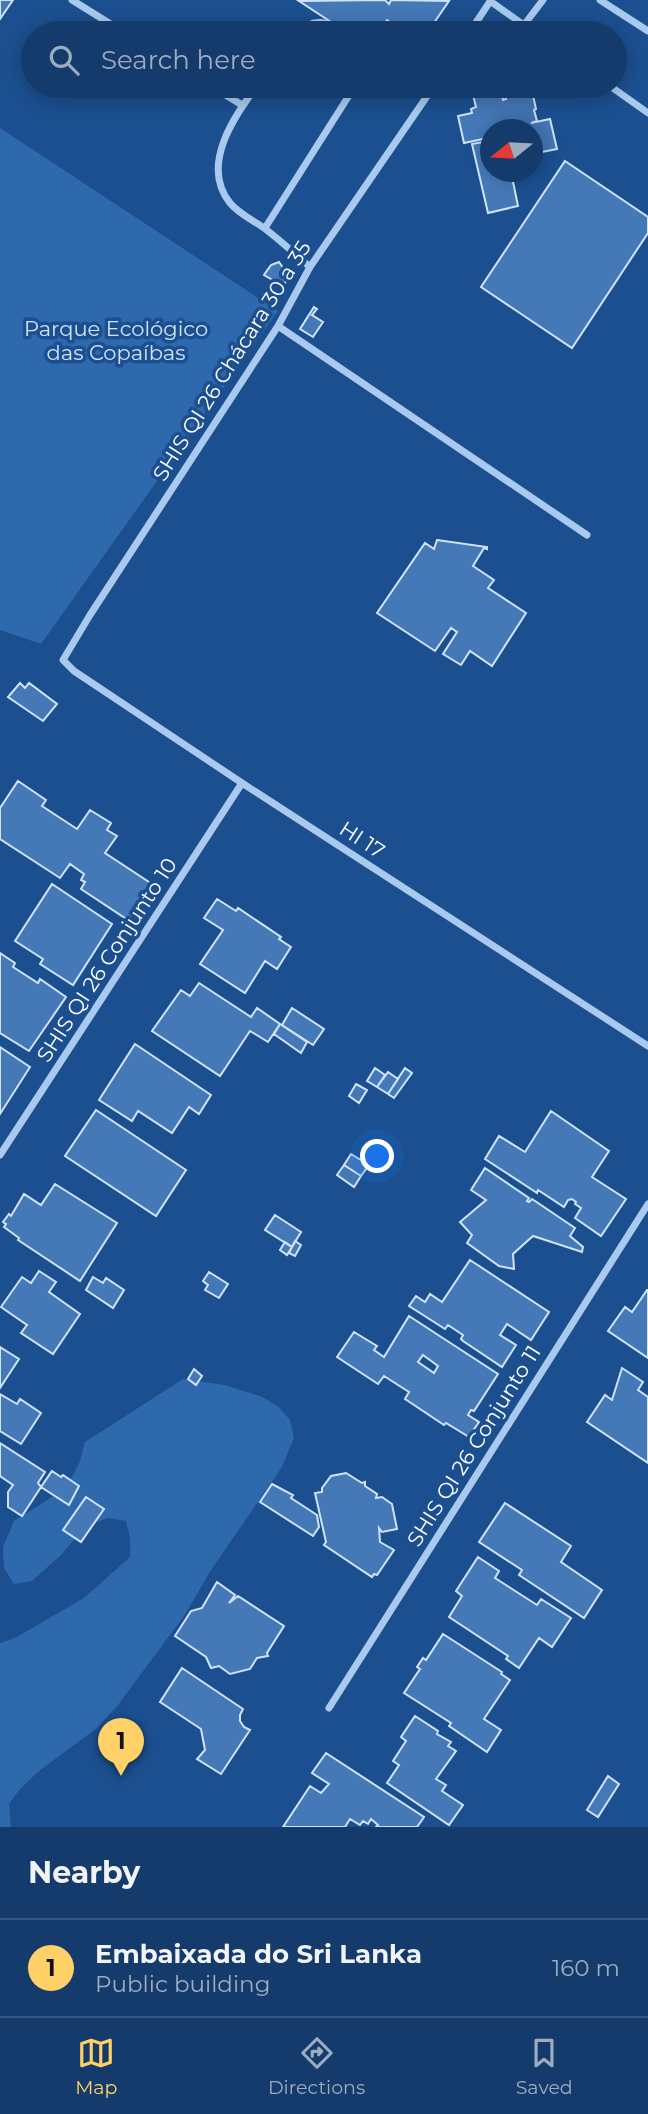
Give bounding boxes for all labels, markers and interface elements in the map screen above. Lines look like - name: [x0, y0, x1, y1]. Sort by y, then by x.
- search box: [21, 21, 627, 98]
- icon: search: [45, 41, 83, 79]
- text: Search here: [101, 44, 256, 76]
- north arrow: [480, 119, 543, 182]
- street label: SHIS QI 26 Chácara 30 a 35: [147, 236, 316, 485]
- park label: Parque Ecológico das Copaíbas: [24, 316, 208, 365]
- street label: HI 17: [335, 816, 390, 863]
- street label: SHIS QI 26 Conjunto 10: [31, 853, 182, 1067]
- your location: [360, 1139, 394, 1173]
- street label: SHIS QI 26 Conjunto 11: [401, 1341, 546, 1551]
- pin: 1: [98, 1718, 144, 1776]
- text: Nearby: [28, 1854, 140, 1891]
- text: Embaixada do Sri Lanka: [95, 1938, 422, 1970]
- text: 1: [46, 1954, 56, 1982]
- text: 160 m: [552, 1954, 620, 1982]
- text: Public building: [95, 1970, 270, 1998]
- tab: Map: [75, 2034, 117, 2099]
- tab: Directions: [268, 2034, 365, 2099]
- tab: Saved: [516, 2034, 573, 2099]

